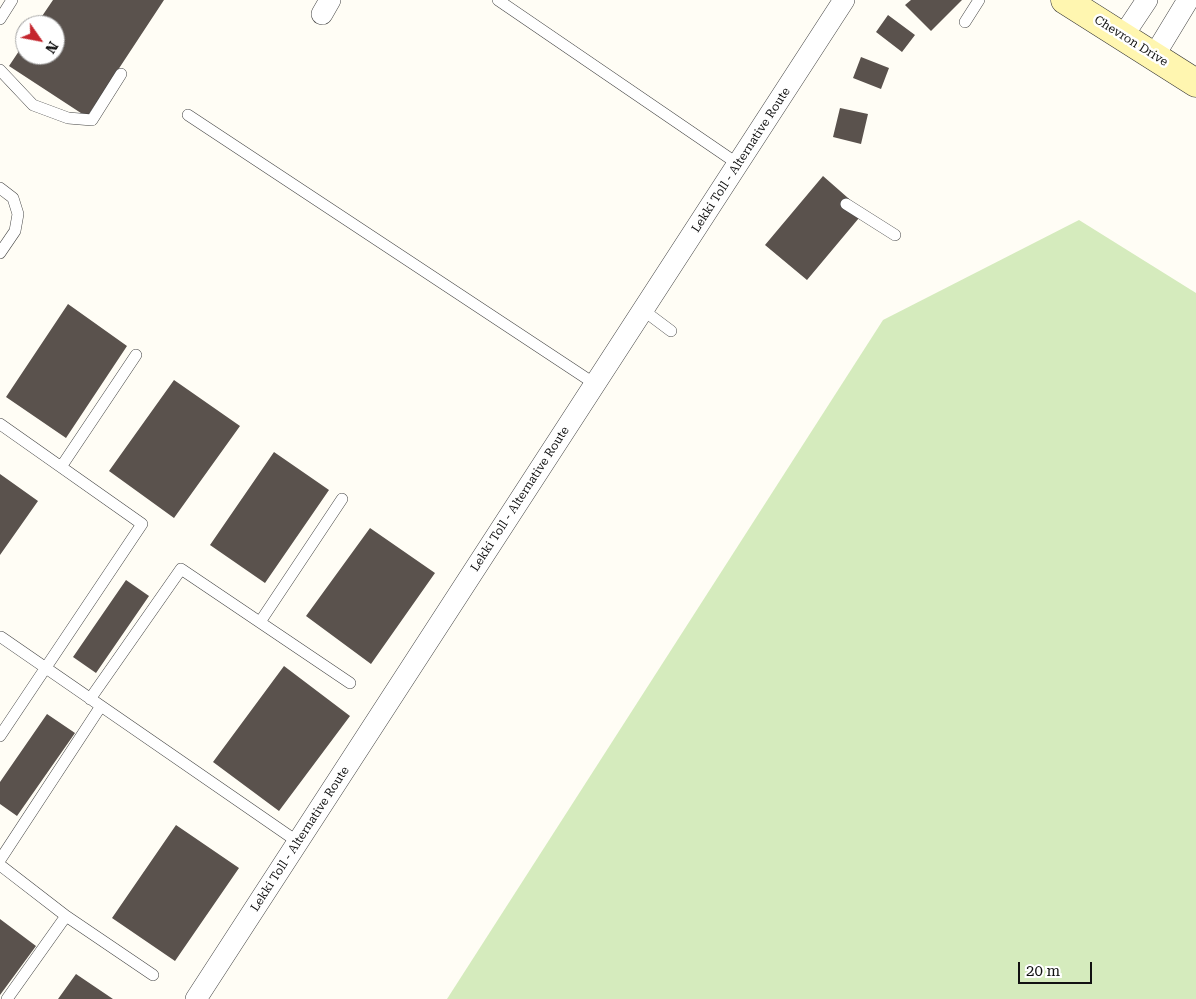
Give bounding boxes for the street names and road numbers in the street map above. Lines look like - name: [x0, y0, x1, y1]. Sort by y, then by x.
- street label: Chevron Drive: [1092, 13, 1170, 69]
- street label: Lekki Toll - Alternative Route: [689, 85, 793, 235]
- street label: Lekki Toll - Alternative Route: [468, 424, 572, 574]
- street label: Lekki Toll - Alternative Route: [248, 764, 352, 914]

